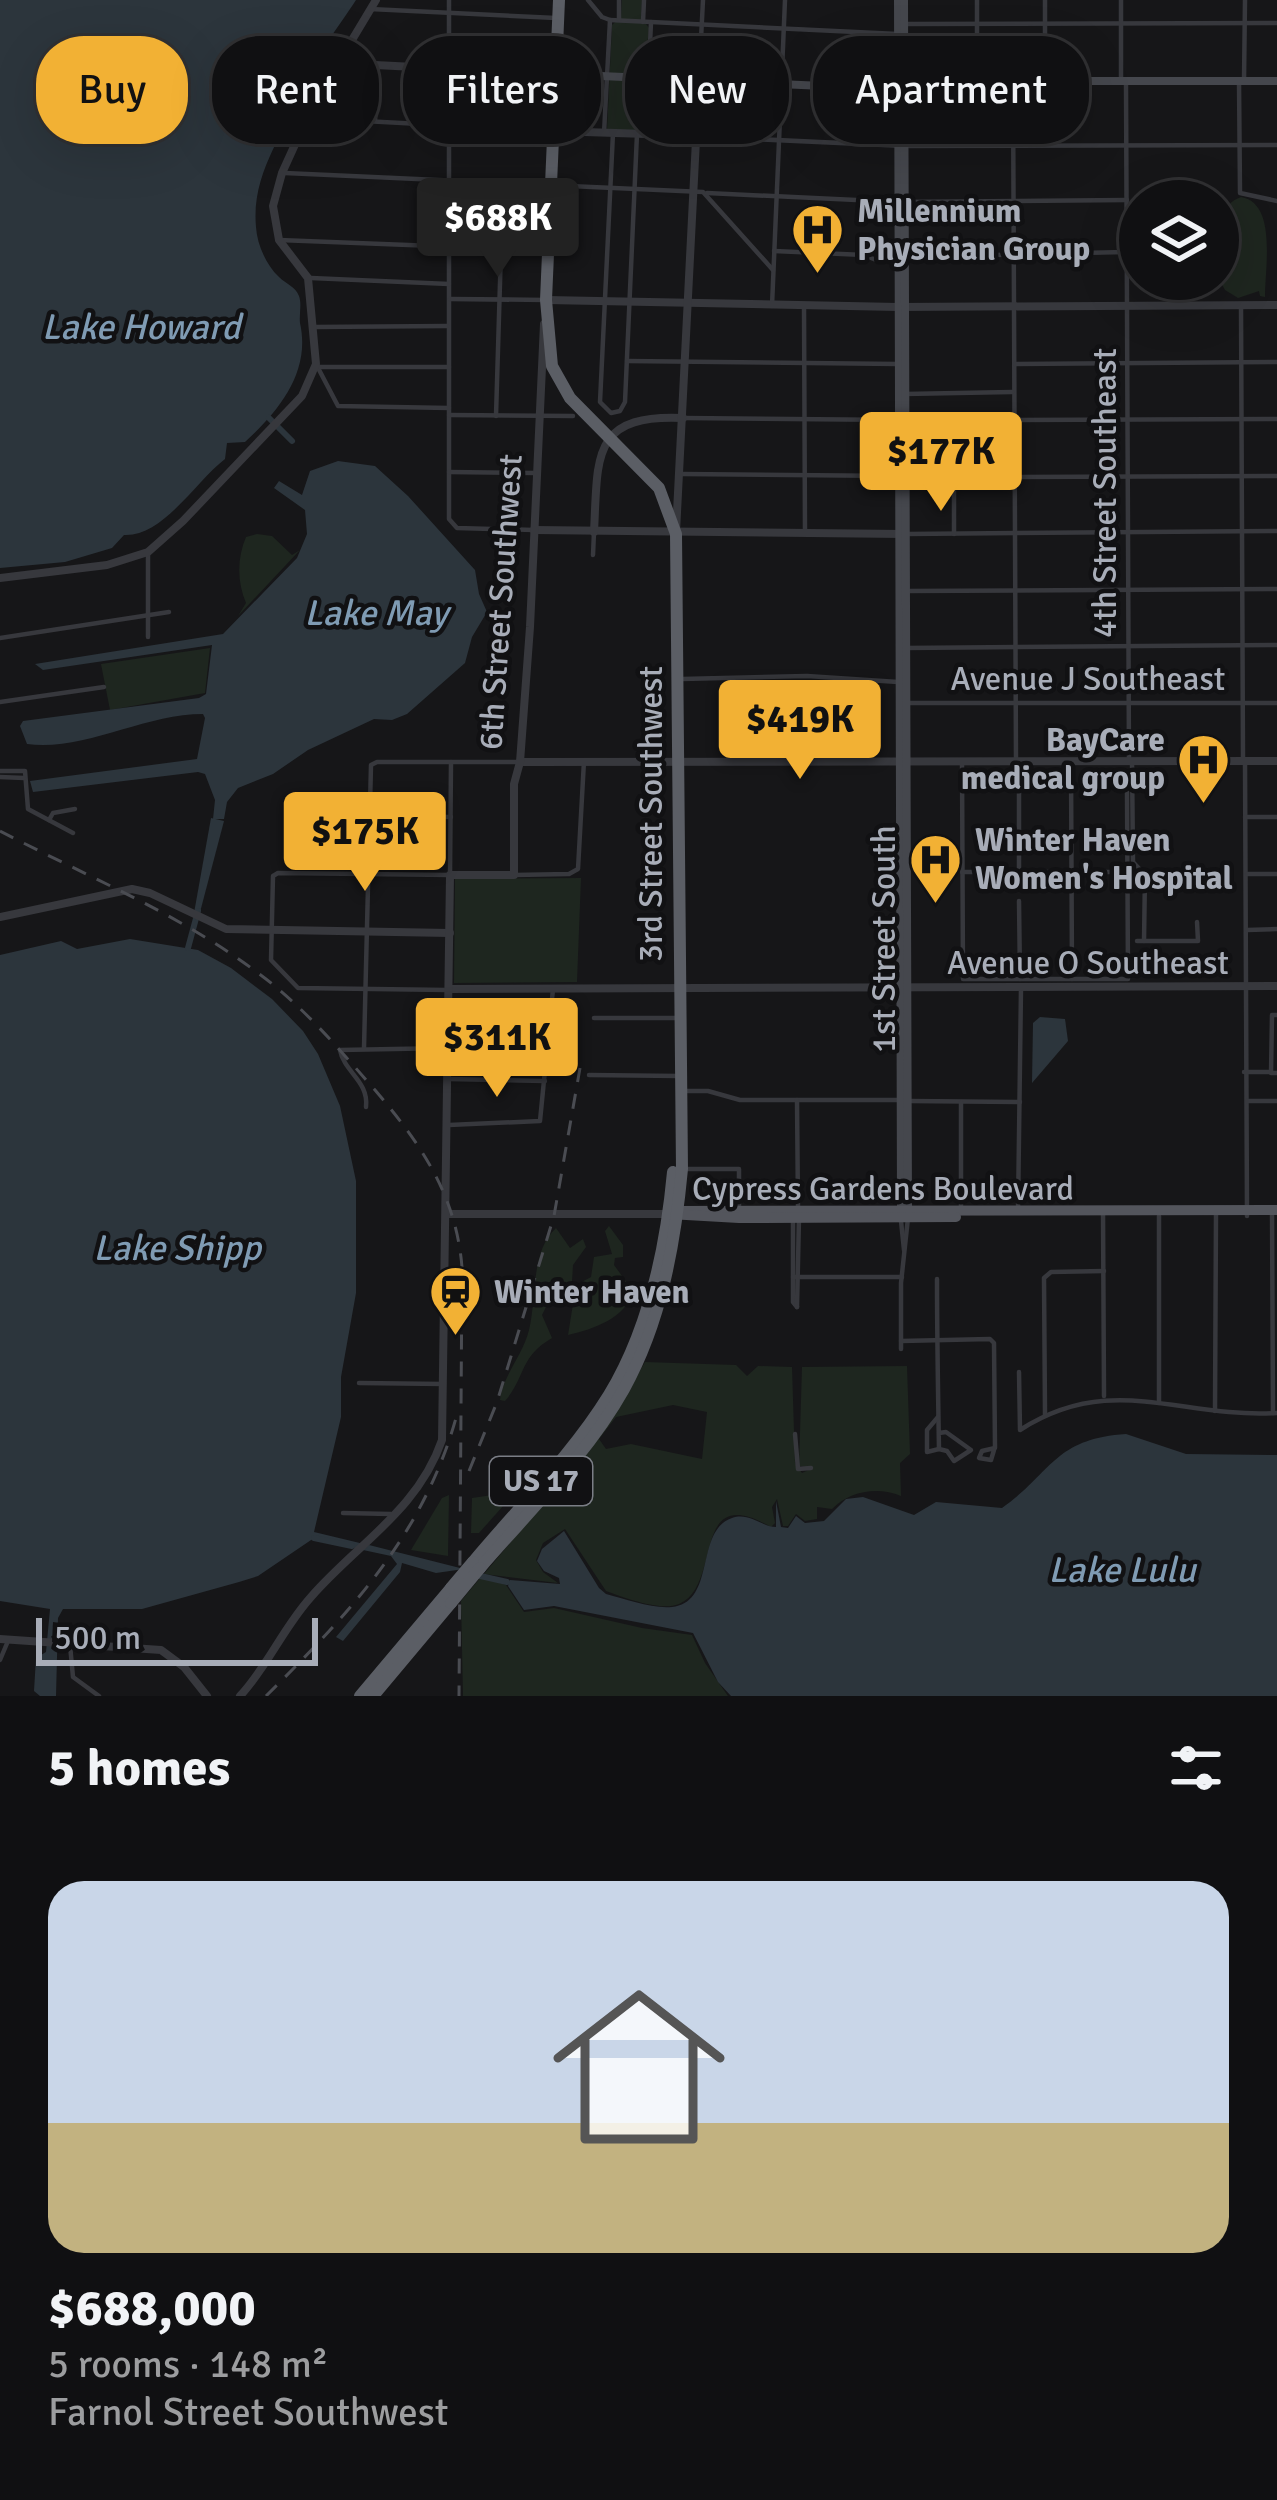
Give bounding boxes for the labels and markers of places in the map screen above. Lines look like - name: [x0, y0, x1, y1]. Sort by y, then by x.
- pin: $688K: [414, 178, 582, 280]
- place label: Millennium Physician Group: [857, 191, 1090, 270]
- hospital icon: Millennium Physician Group: [790, 202, 846, 276]
- pin: $177K: [857, 412, 1025, 514]
- pin: $419K: [716, 680, 884, 782]
- place label: BayCare medical group: [961, 720, 1165, 799]
- hospital icon: BayCare medical group: [1176, 731, 1232, 805]
- pin: $175K: [281, 792, 449, 894]
- place label: Winter Haven Women's Hospital: [975, 820, 1233, 899]
- hospital icon: Winter Haven Women's Hospital: [908, 831, 964, 905]
- pin: $311K: [413, 998, 581, 1100]
- station icon: Winter Haven: [427, 1264, 483, 1338]
- place label: Winter Haven: [494, 1272, 690, 1313]

